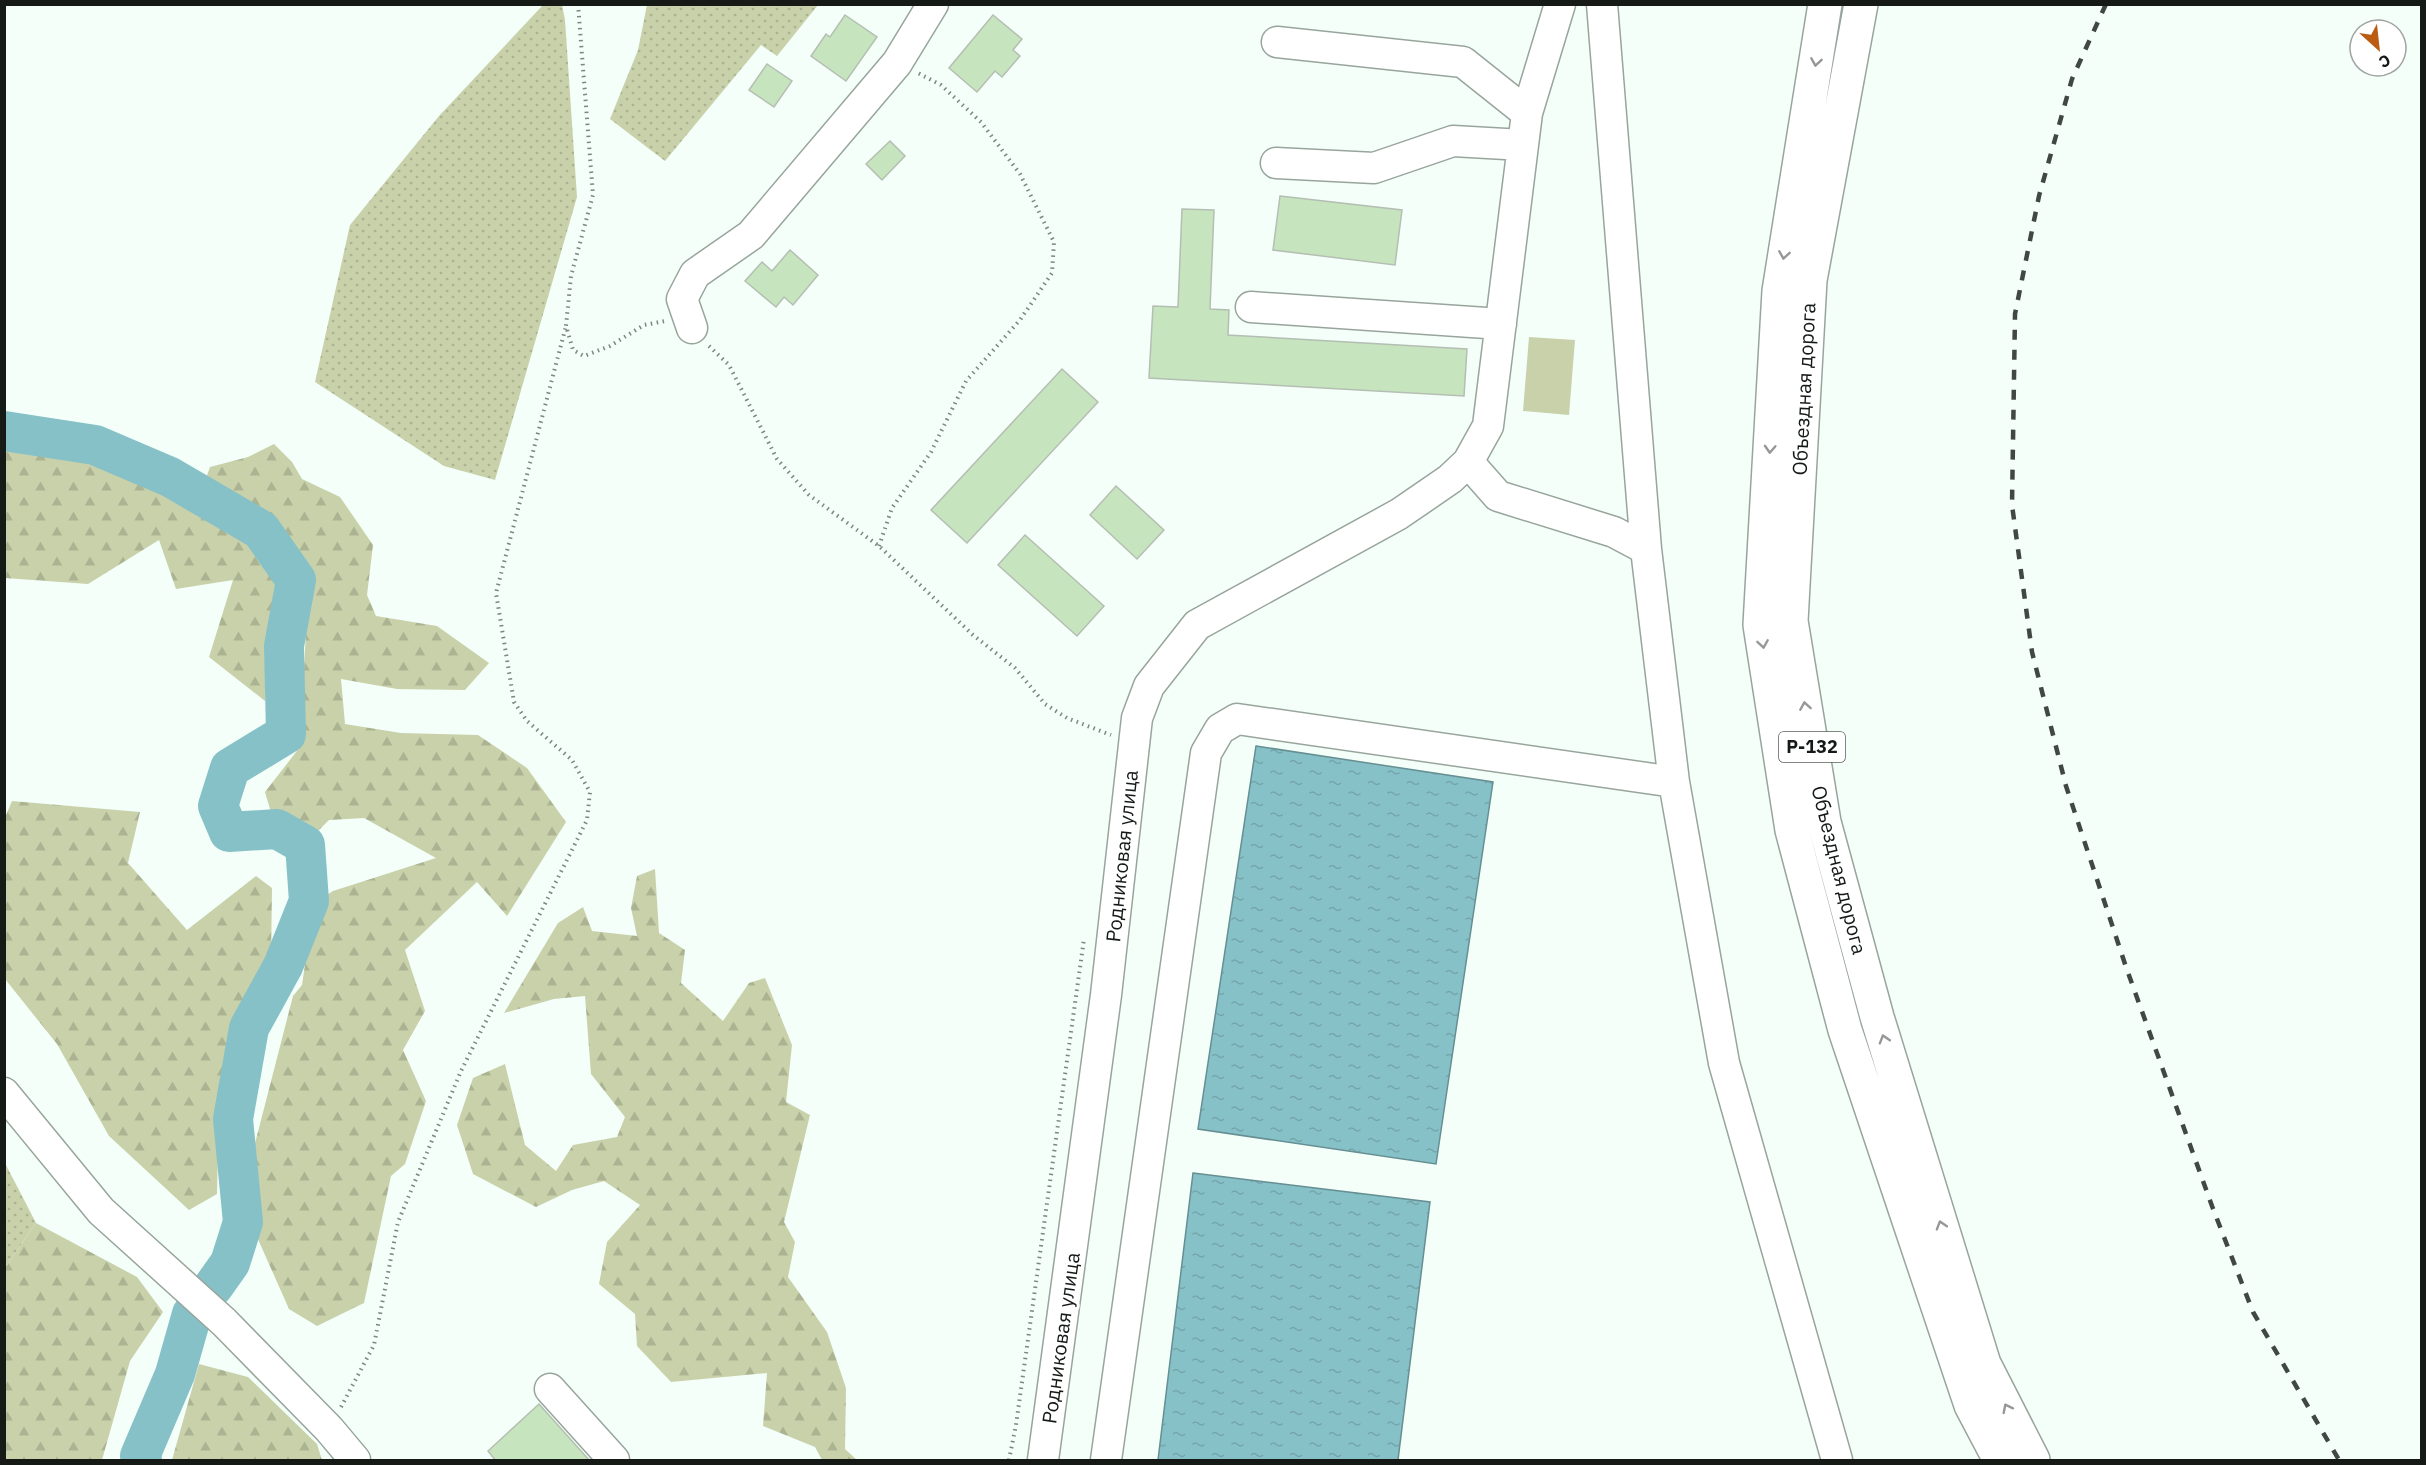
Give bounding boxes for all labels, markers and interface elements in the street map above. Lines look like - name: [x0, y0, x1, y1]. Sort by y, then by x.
- north arrow: [2348, 18, 2408, 78]
- text: С: [2376, 50, 2394, 73]
- one-way arrow: [1810, 58, 1822, 67]
- one-way arrow: [1779, 250, 1791, 259]
- street label: Объездная дорога: [1785, 302, 1822, 476]
- one-way arrow: [1764, 445, 1777, 454]
- one-way arrow: [1757, 639, 1769, 648]
- one-way arrow: [1799, 702, 1812, 712]
- road number: Р-132: [1779, 732, 1845, 762]
- street label: Родниковая улица: [1099, 768, 1144, 943]
- street label: Объездная дорога: [1805, 783, 1874, 957]
- one-way arrow: [1879, 1034, 1891, 1045]
- one-way arrow: [1936, 1220, 1948, 1231]
- street label: Родниковая улица: [1035, 1250, 1086, 1425]
- one-way arrow: [2002, 1404, 2014, 1415]

